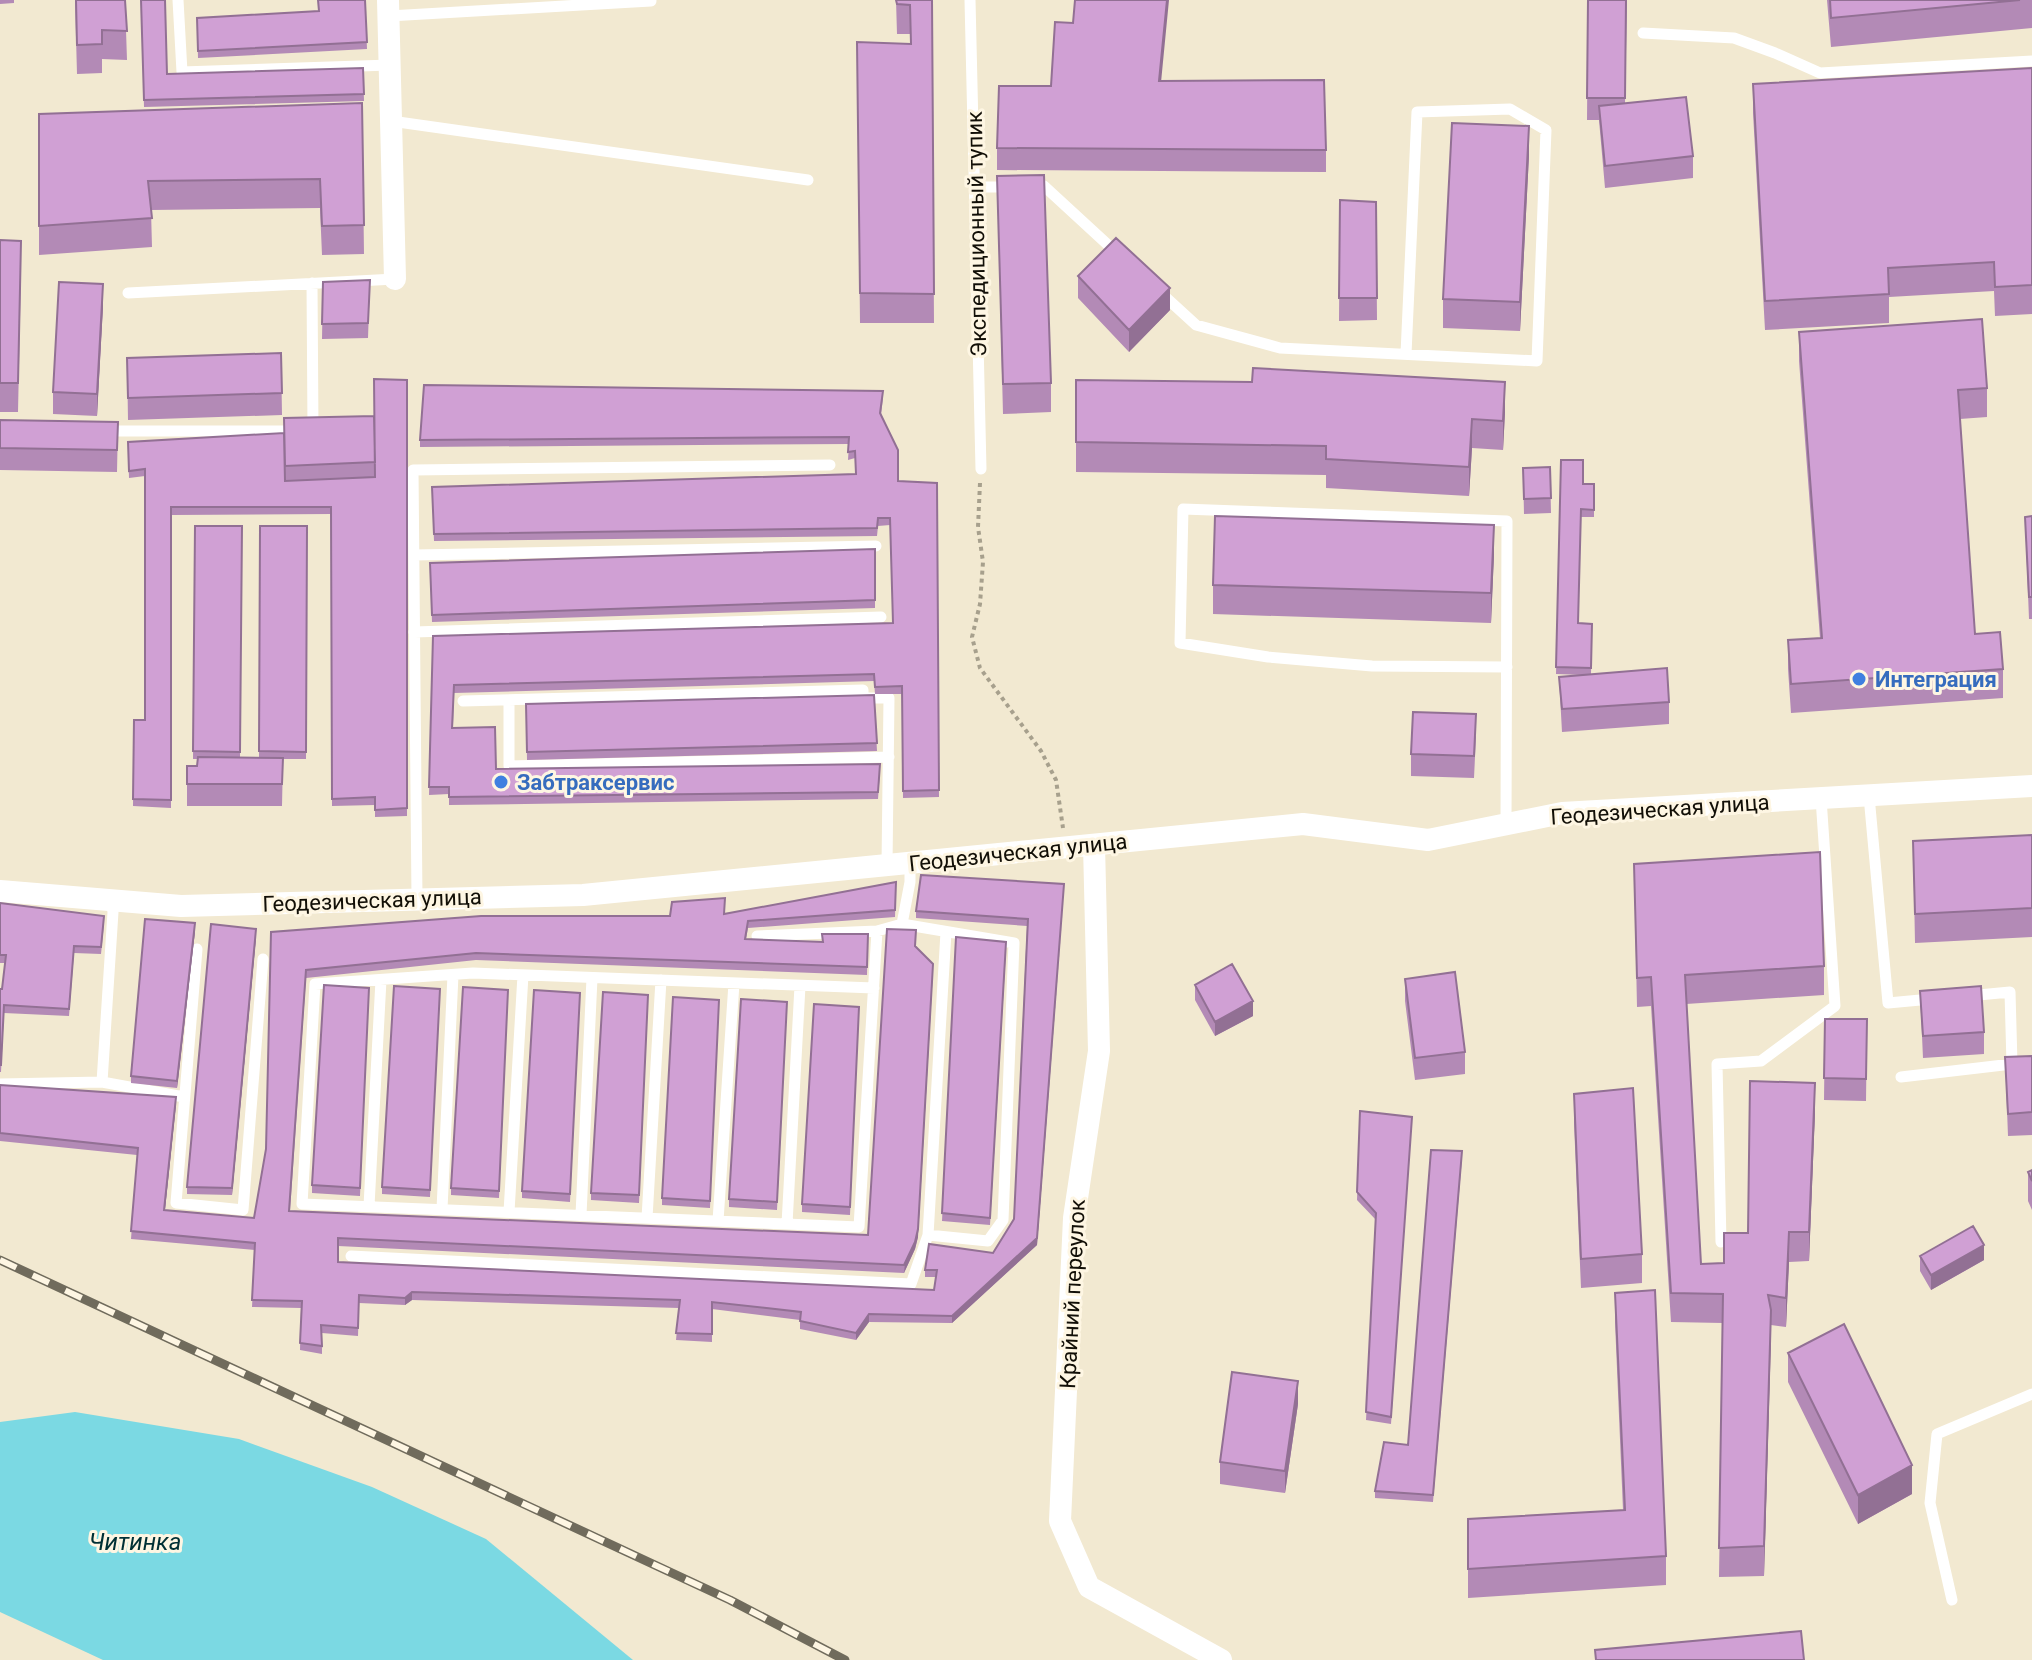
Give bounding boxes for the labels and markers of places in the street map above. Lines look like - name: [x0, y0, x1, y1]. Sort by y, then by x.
- place label: Интеграция: [1875, 667, 1997, 692]
- marker: Интеграция: [1850, 670, 1868, 688]
- place label: Забтраксервис: [517, 770, 674, 795]
- marker: Забтраксервис: [492, 773, 510, 791]

